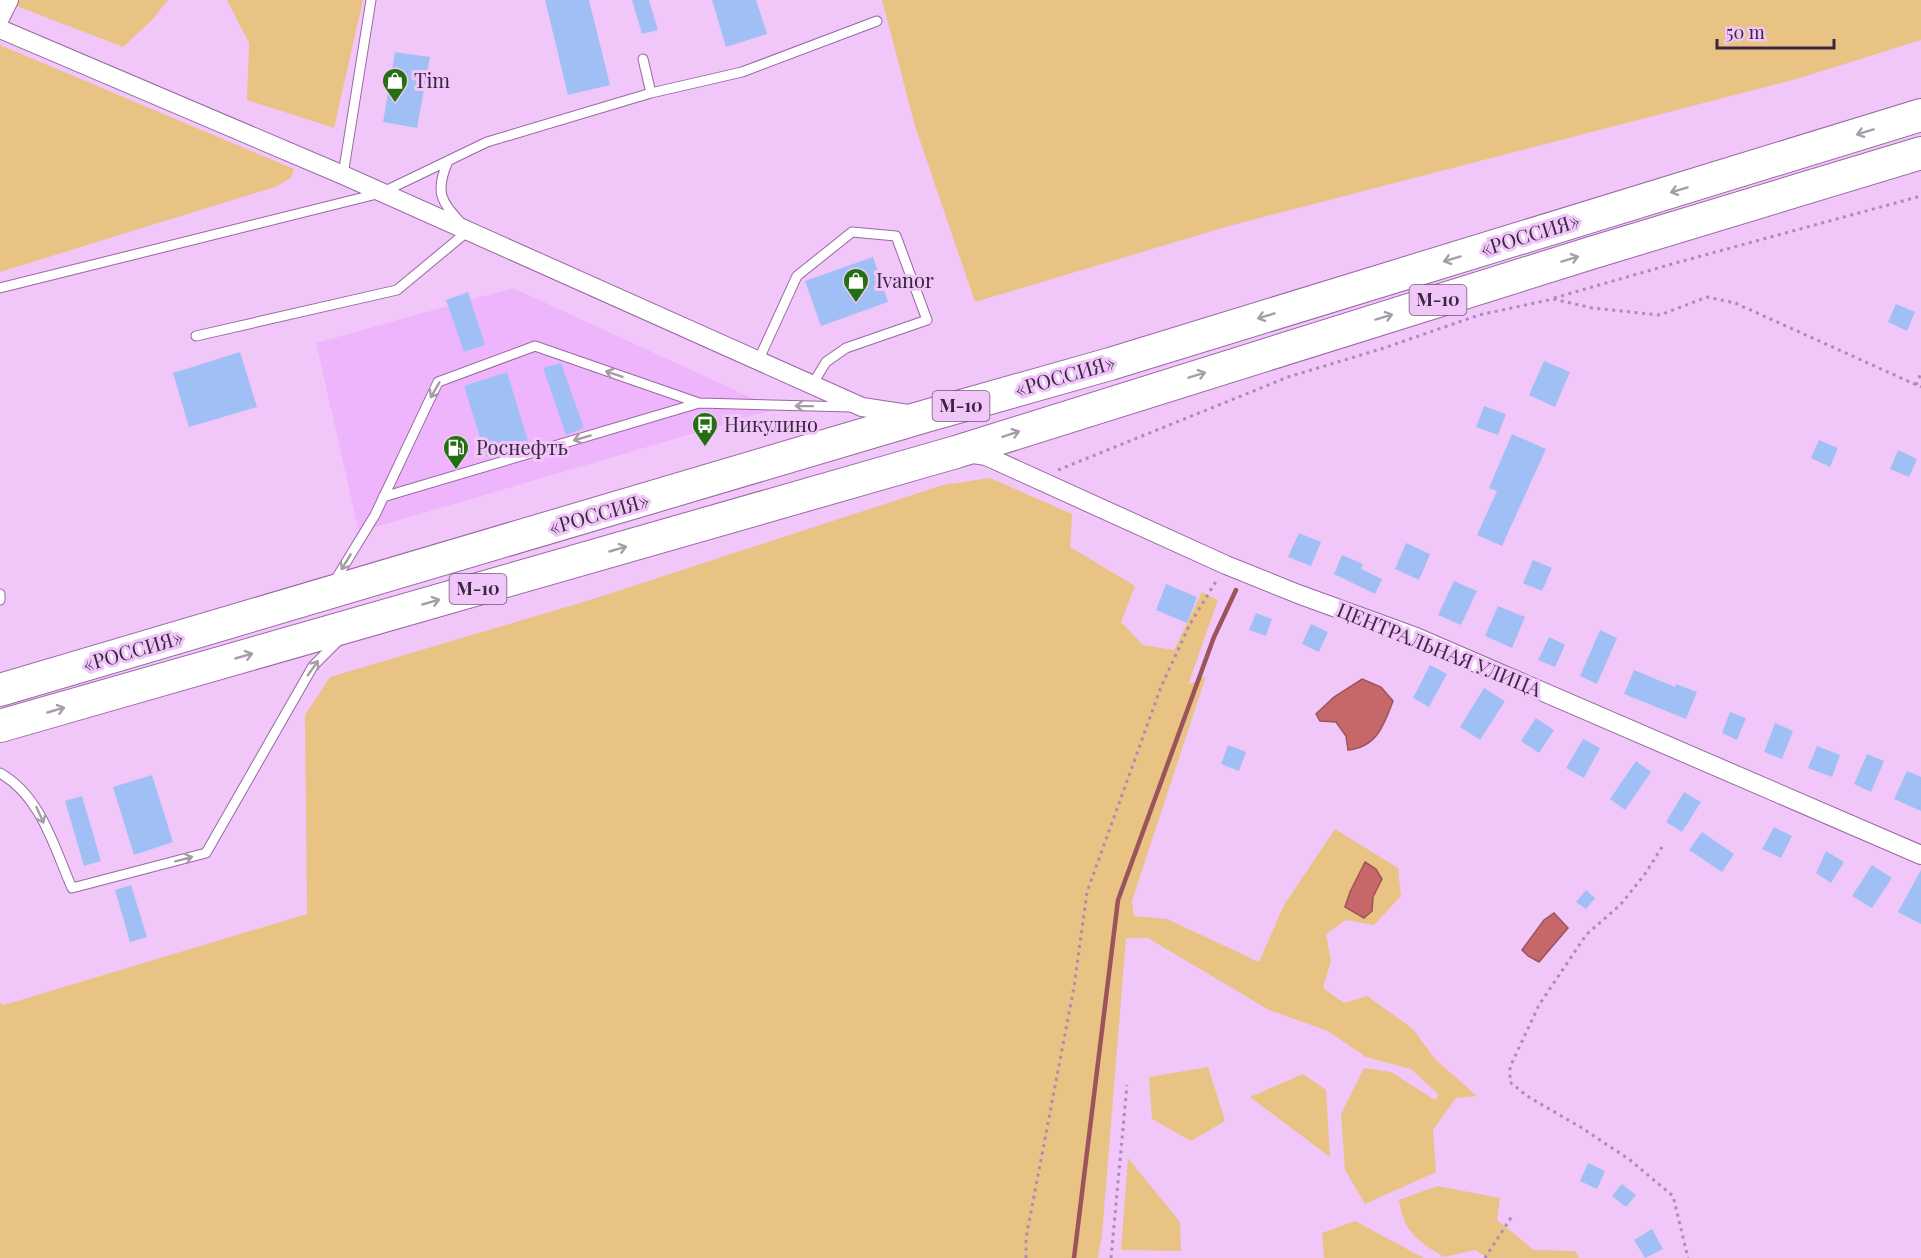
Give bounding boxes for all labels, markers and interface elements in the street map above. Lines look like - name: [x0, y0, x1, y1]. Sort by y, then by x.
- scale bar: [1717, 12, 1834, 50]
- text: 50 m: [1726, 20, 1765, 44]
- shop icon: Tim: [380, 66, 410, 104]
- place label: Tim: [414, 66, 450, 93]
- one-way arrow: [1856, 128, 1875, 139]
- one-way arrow: [1670, 185, 1689, 196]
- street label: «РОССИЯ»: [1477, 206, 1583, 261]
- one-way arrow: [1560, 253, 1579, 264]
- one-way arrow: [1443, 254, 1462, 265]
- shop icon: Ivanor: [841, 266, 871, 304]
- place label: Ivanor: [876, 266, 934, 293]
- road number: М-10: [1410, 285, 1466, 315]
- one-way arrow: [1257, 311, 1276, 322]
- one-way arrow: [1374, 311, 1393, 322]
- street label: «РОССИЯ»: [1012, 347, 1118, 402]
- one-way arrow: [605, 367, 624, 378]
- one-way arrow: [1187, 369, 1206, 380]
- one-way arrow: [429, 381, 441, 398]
- road number: М-10: [932, 391, 990, 421]
- one-way arrow: [794, 400, 814, 412]
- bus stop icon: Никулино: [690, 410, 720, 448]
- place label: Никулино: [724, 410, 818, 437]
- one-way arrow: [1001, 427, 1020, 438]
- fuel station icon: Роснефть: [441, 433, 471, 471]
- place label: Роснефть: [476, 433, 568, 460]
- one-way arrow: [573, 433, 592, 444]
- street label: «РОССИЯ»: [546, 485, 652, 540]
- one-way arrow: [609, 542, 628, 554]
- one-way arrow: [339, 553, 351, 570]
- road number: М-10: [450, 574, 506, 604]
- street label: ЦЕНТРАЛЬНАЯ УЛИЦА: [1333, 595, 1546, 702]
- one-way arrow: [421, 596, 440, 608]
- street label: «РОССИЯ»: [80, 622, 186, 677]
- one-way arrow: [234, 650, 253, 661]
- one-way arrow: [307, 660, 319, 676]
- one-way arrow: [46, 704, 65, 715]
- one-way arrow: [35, 805, 46, 823]
- one-way arrow: [174, 852, 193, 864]

